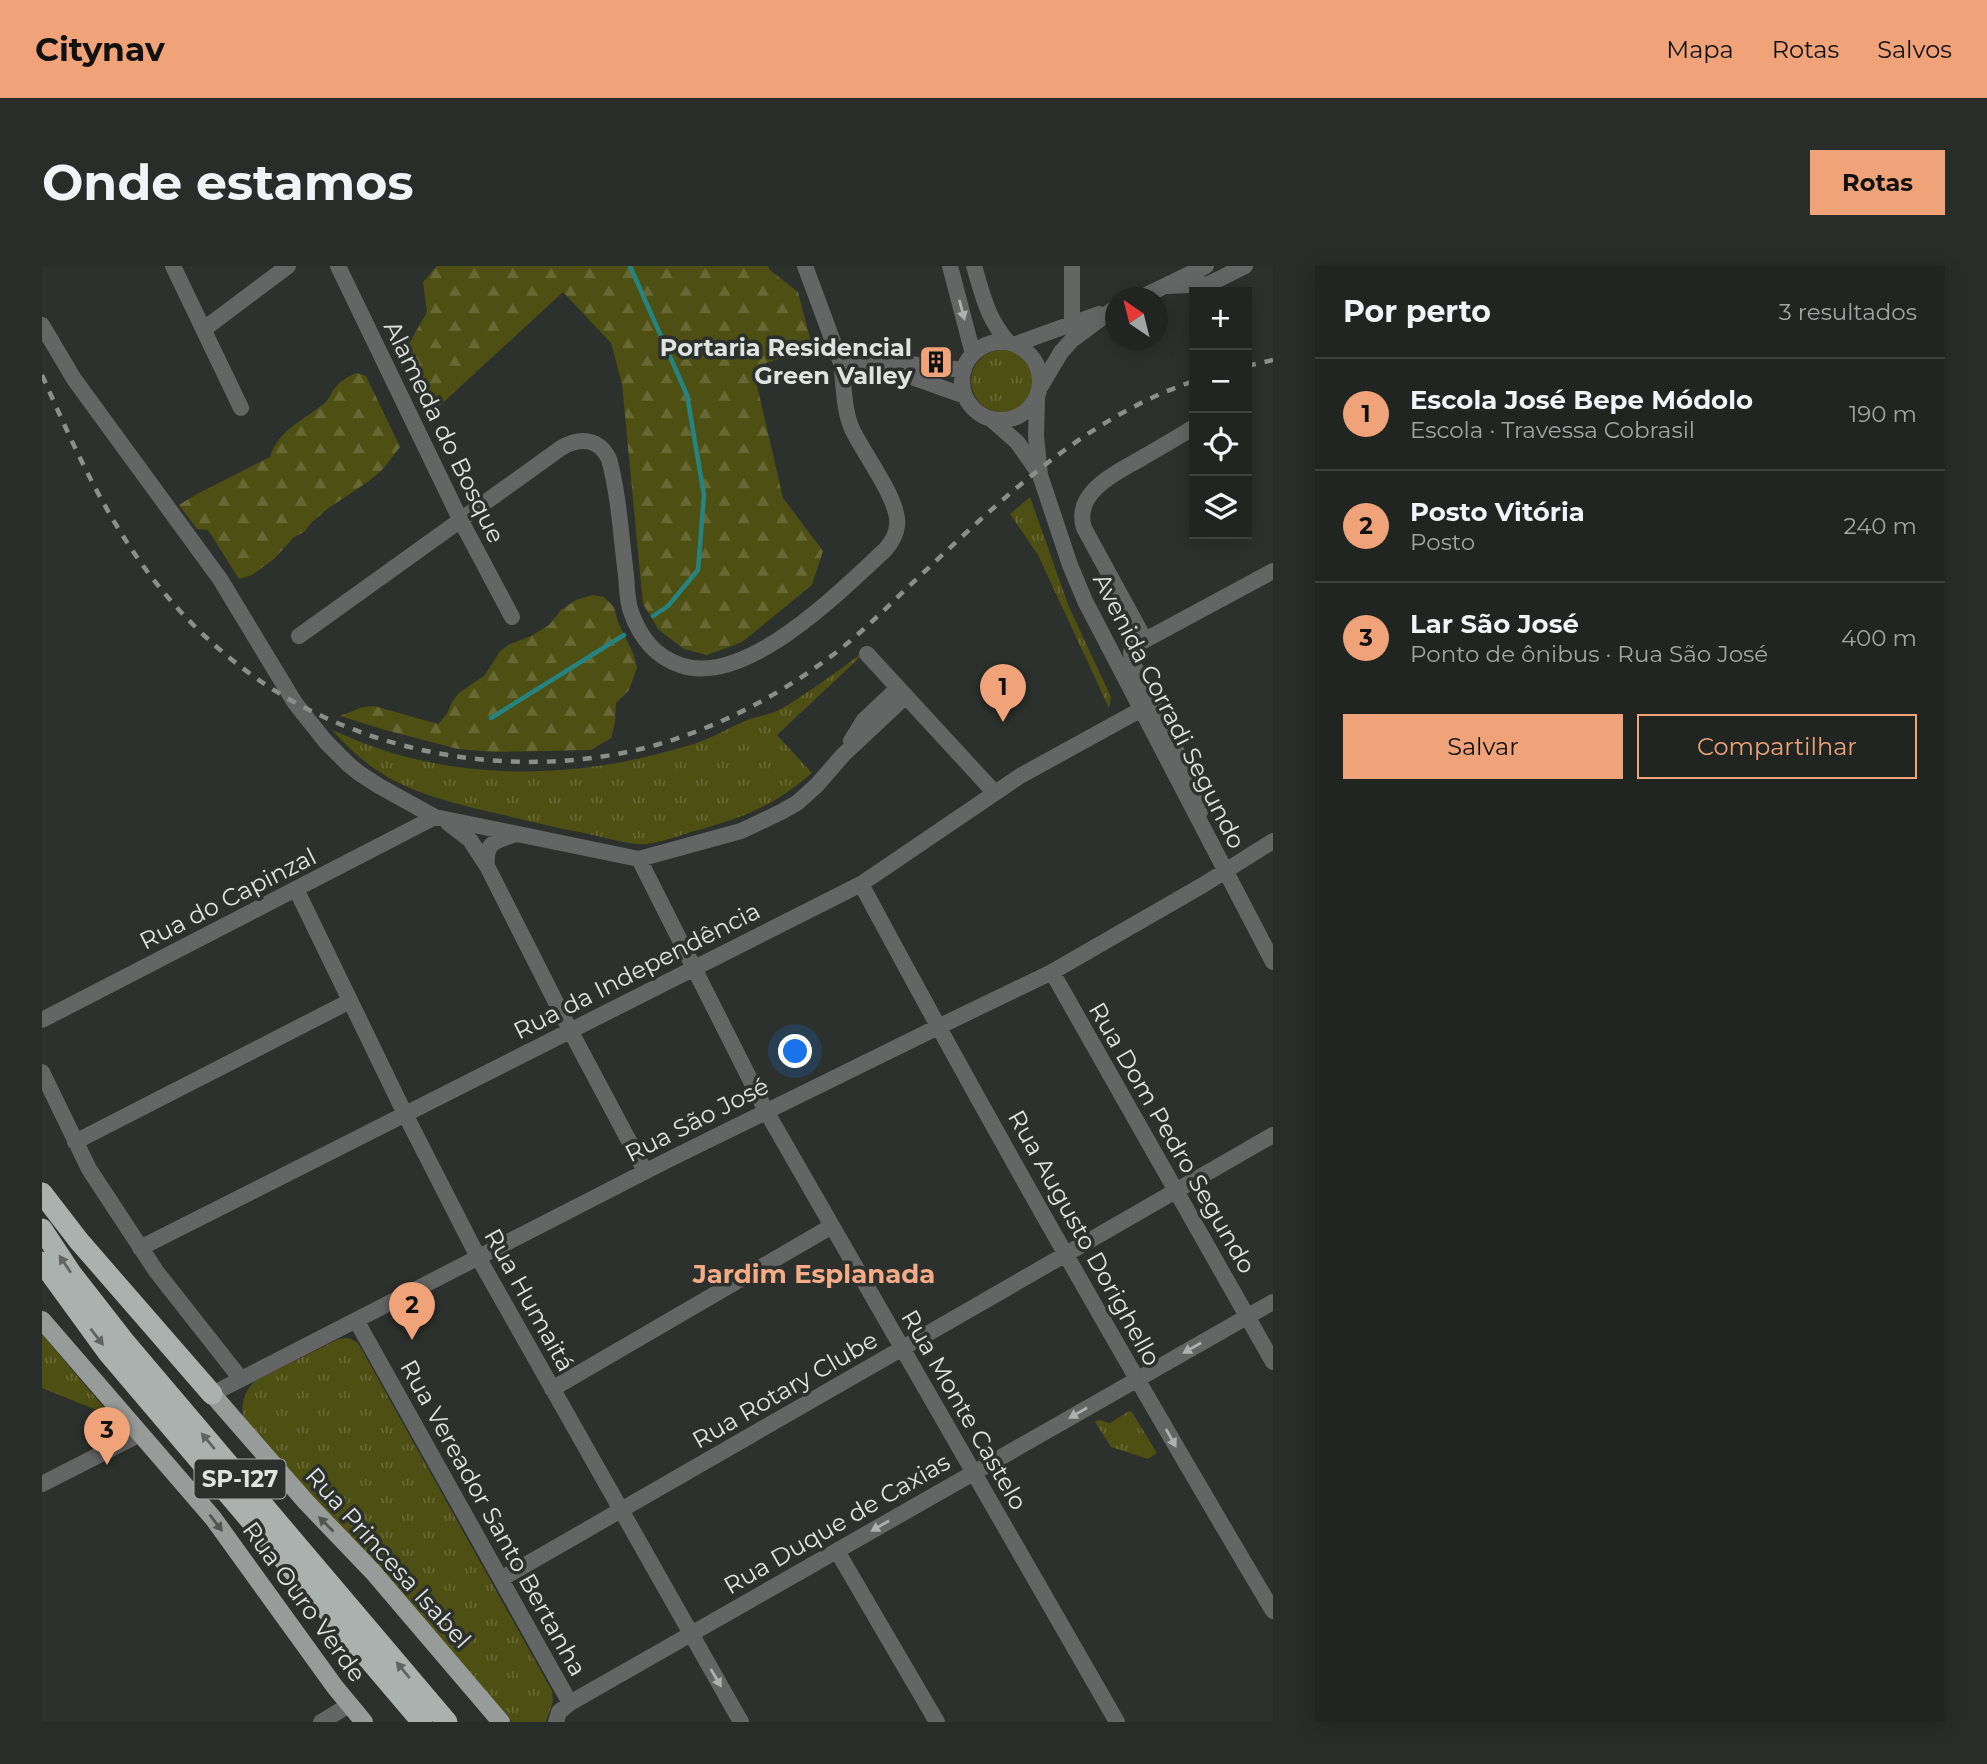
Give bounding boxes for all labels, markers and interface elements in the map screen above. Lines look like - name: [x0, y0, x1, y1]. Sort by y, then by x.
- text: Citynav: [35, 29, 165, 69]
- text: Mapa: [1666, 35, 1734, 64]
- text: Rotas: [1772, 35, 1839, 64]
- text: Salvos: [1877, 35, 1952, 64]
- button: Rotas: [1810, 150, 1945, 215]
- text: Onde estamos: [42, 153, 413, 212]
- north arrow: [1105, 287, 1168, 350]
- map controls: [1189, 287, 1252, 539]
- button: +: [1189, 287, 1252, 350]
- text: Por perto: [1343, 293, 1491, 330]
- text: 3 resultados: [1779, 298, 1917, 326]
- one-way arrow: [957, 299, 968, 321]
- street label: Alameda do Bosque: [378, 316, 511, 548]
- place label: Portaria Residencial Green Valley: [660, 333, 913, 390]
- building icon: Portaria Residencial Green Valley: [917, 343, 955, 381]
- button: −: [1189, 350, 1252, 413]
- text: Escola José Bepe Módolo: [1410, 384, 1753, 416]
- text: 1: [1361, 400, 1371, 428]
- text: 190 m: [1849, 400, 1917, 428]
- button: locate: [1189, 413, 1252, 476]
- text: Escola · Travessa Cobrasil: [1410, 416, 1695, 444]
- button: layers: [1189, 476, 1252, 539]
- text: Posto Vitória: [1410, 496, 1585, 528]
- text: 2: [1359, 512, 1373, 540]
- text: 240 m: [1844, 512, 1917, 540]
- text: Posto: [1410, 528, 1475, 556]
- street label: Avenida Corradi Segundo: [1087, 568, 1252, 853]
- text: Lar São José: [1410, 608, 1579, 640]
- text: 3: [1359, 624, 1373, 652]
- text: 400 m: [1841, 624, 1917, 652]
- text: Ponto de ônibus · Rua São José: [1410, 640, 1768, 668]
- pin: 1: [980, 664, 1026, 722]
- button: Salvar: [1343, 714, 1623, 779]
- button: Compartilhar: [1637, 714, 1917, 779]
- street label: Rua do Capinzal: [135, 842, 321, 956]
- street label: Rua da Independência: [509, 896, 765, 1045]
- street label: Rua Dom Pedro Segundo: [1083, 997, 1262, 1278]
- your location: [778, 1034, 812, 1068]
- street label: Rua São José: [620, 1071, 774, 1168]
- street label: Rua Augusto Dorighello: [1002, 1105, 1167, 1371]
- street label: Rua Humaitá: [478, 1223, 581, 1376]
- one-way arrow: [58, 1255, 72, 1273]
- district label: Jardim Esplanada: [692, 1258, 935, 1290]
- pin: 2: [389, 1282, 435, 1340]
- street label: Rua Monte Castelo: [895, 1305, 1034, 1515]
- street label: Rua Rotary Clube: [687, 1325, 882, 1454]
- one-way arrow: [89, 1328, 104, 1346]
- one-way arrow: [1183, 1342, 1202, 1354]
- street label: Rua Vereador Santo Bertanha: [394, 1355, 593, 1681]
- pin: 3: [84, 1407, 130, 1465]
- one-way arrow: [1068, 1407, 1088, 1419]
- one-way arrow: [1165, 1429, 1177, 1448]
- one-way arrow: [201, 1432, 216, 1449]
- street label: Rua Duque de Caxias: [719, 1447, 955, 1600]
- road number: SP-127: [194, 1460, 286, 1498]
- street label: Rua Princesa Isabel: [300, 1461, 477, 1654]
- one-way arrow: [209, 1514, 223, 1532]
- street label: Rua Ouro Verde: [237, 1516, 372, 1687]
- one-way arrow: [319, 1516, 335, 1533]
- one-way arrow: [871, 1520, 890, 1532]
- one-way arrow: [395, 1661, 411, 1679]
- one-way arrow: [710, 1668, 722, 1687]

